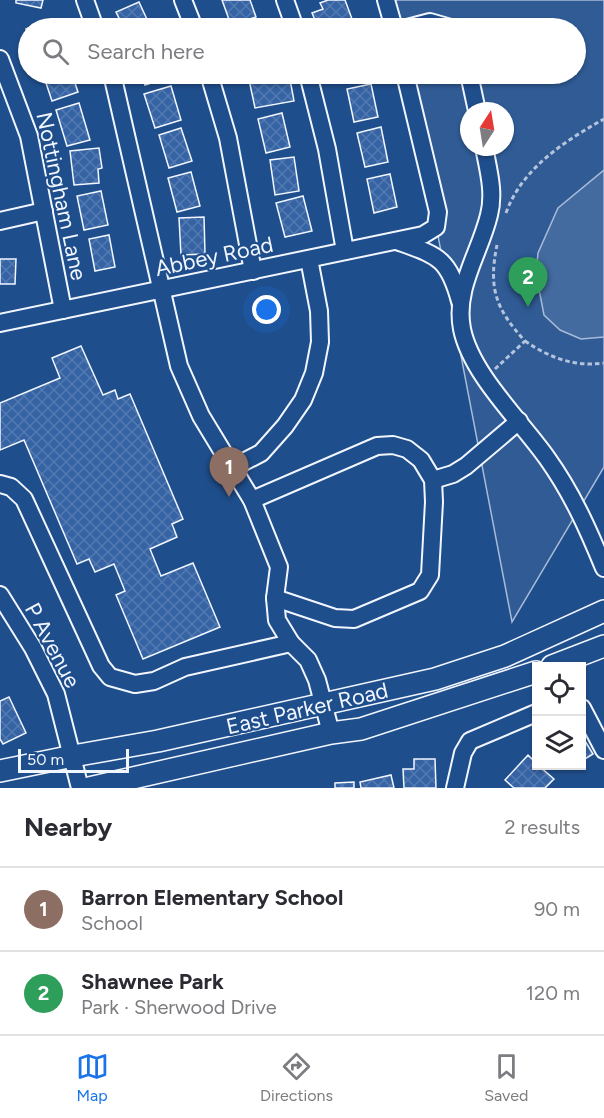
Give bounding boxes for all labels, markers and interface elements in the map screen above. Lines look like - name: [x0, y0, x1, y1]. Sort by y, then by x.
- search box: [18, 18, 586, 84]
- icon: search: [39, 35, 72, 68]
- text: Search here: [87, 38, 205, 65]
- north arrow: [460, 102, 514, 156]
- street label: Nottingham Lane: [30, 110, 93, 283]
- street label: Abbey Road: [153, 231, 276, 282]
- pin: 2: [508, 258, 548, 307]
- your location: [252, 295, 281, 324]
- pin: 1: [210, 448, 248, 497]
- street label: P Avenue: [19, 598, 86, 692]
- map controls: [532, 662, 586, 770]
- button: locate: [532, 662, 586, 716]
- street label: East Parker Road: [223, 677, 391, 740]
- button: layers: [532, 716, 586, 770]
- scale bar: [18, 746, 129, 774]
- text: 50 m: [27, 750, 64, 769]
- text: Nearby: [24, 811, 112, 843]
- text: 2 results: [504, 815, 580, 839]
- text: Barron Elementary School: [81, 884, 343, 911]
- text: 1: [39, 897, 48, 921]
- text: 90 m: [534, 897, 580, 921]
- text: School: [81, 911, 143, 935]
- text: Shawnee Park: [81, 968, 224, 995]
- text: 2: [38, 981, 49, 1005]
- text: 120 m: [526, 981, 580, 1005]
- text: Park · Sherwood Drive: [81, 995, 277, 1019]
- tab: Map: [76, 1050, 109, 1105]
- tab: Directions: [260, 1050, 333, 1105]
- tab: Saved: [484, 1050, 528, 1105]

